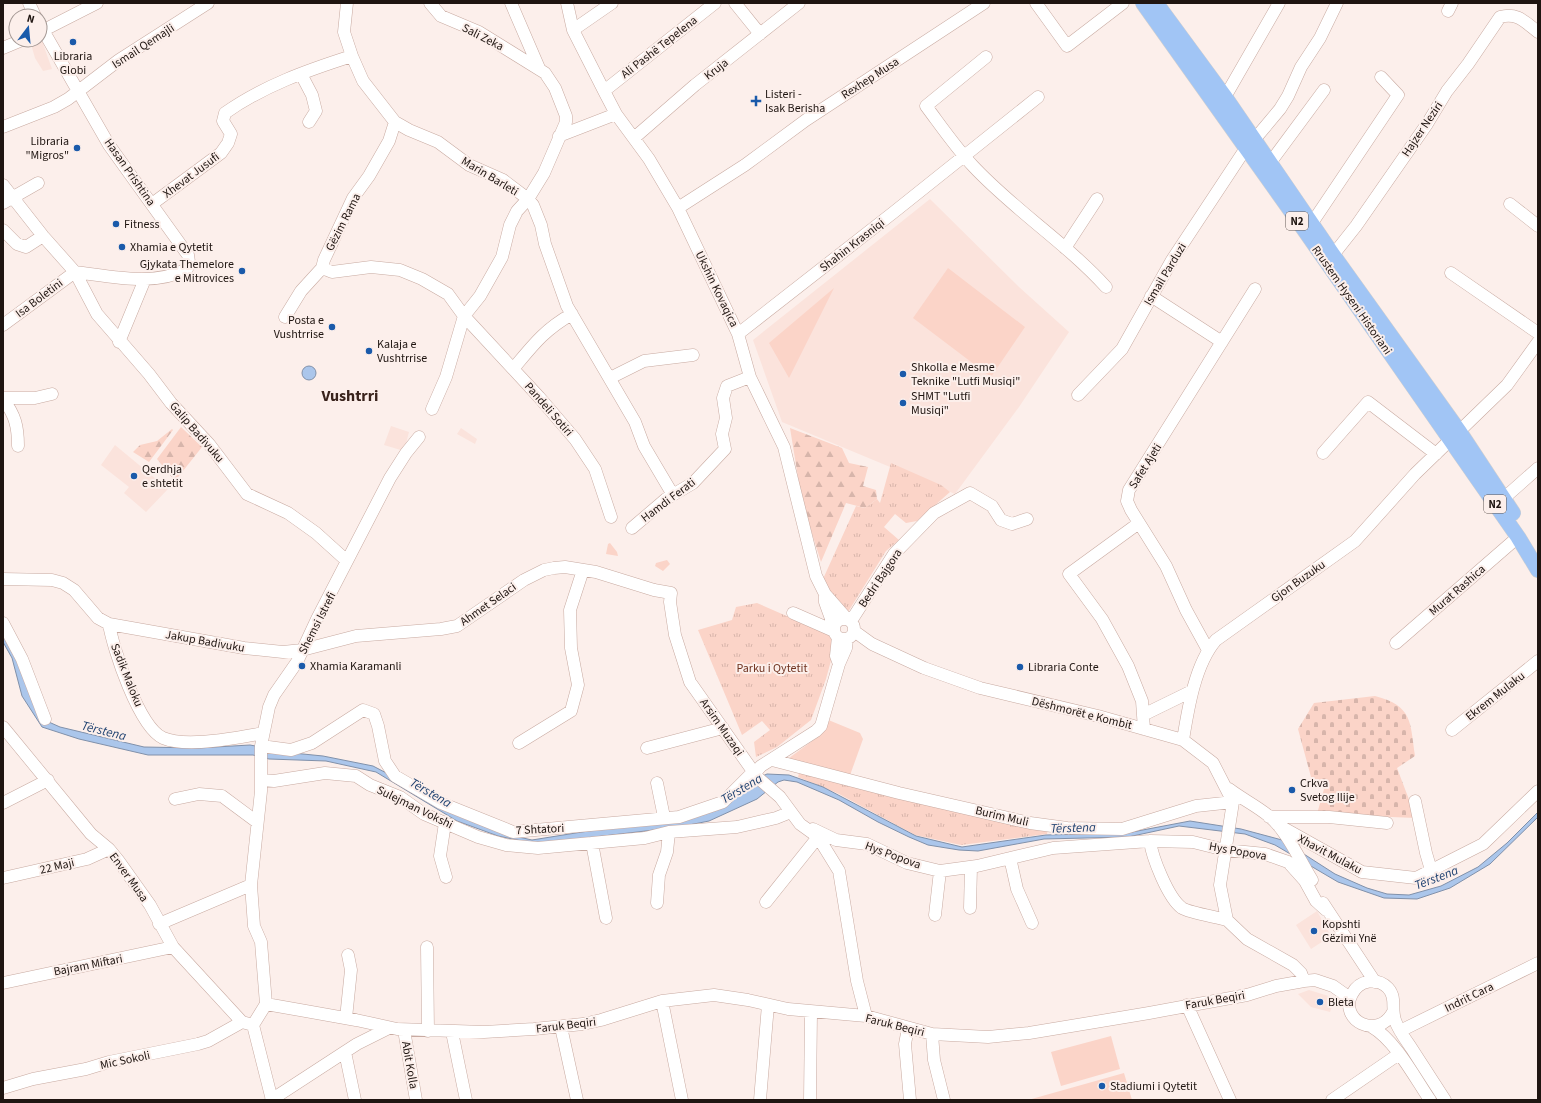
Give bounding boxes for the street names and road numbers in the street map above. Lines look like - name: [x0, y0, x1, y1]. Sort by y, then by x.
- street label: Ali Pashë Tepelena: [617, 12, 701, 83]
- street label: Ismail Qemajli: [109, 20, 178, 73]
- street label: Sali Zeka: [459, 20, 507, 55]
- street label: Rexhep Musa: [838, 53, 902, 103]
- street label: Kruja: [701, 54, 732, 84]
- street label: Hajzer Neziri: [1398, 98, 1447, 160]
- street label: Hasan Prishtina: [100, 135, 159, 210]
- street label: Xhevat Jusufi: [160, 149, 223, 202]
- street label: Marin Barleti: [458, 153, 522, 200]
- street label: Gëzim Rama: [322, 190, 365, 254]
- road number: N2: [1286, 212, 1308, 230]
- street label: Shahin Krasniqi: [816, 215, 888, 276]
- street label: Ismail Parduzi: [1140, 240, 1191, 309]
- street label: Rrustem Hyseni Historiani: [1307, 242, 1396, 358]
- street label: Ukshin Kovaqica: [691, 248, 742, 330]
- street label: Isa Boletini: [12, 275, 67, 322]
- street label: Pandeli Sotiri: [520, 379, 577, 440]
- street label: Galip Badivuku: [165, 398, 228, 466]
- street label: Safet Ajeti: [1125, 440, 1166, 492]
- street label: Hamdi Ferati: [637, 474, 699, 527]
- road number: N2: [1484, 495, 1506, 513]
- street label: Bedri Bajgora: [854, 546, 906, 611]
- street label: Gjon Buzuku: [1268, 556, 1329, 607]
- street label: Murat Rashica: [1425, 561, 1489, 620]
- street label: Ahmet Selaci: [457, 579, 520, 630]
- street label: Shemsi Istrefi: [295, 589, 340, 657]
- street label: Jakup Badivuku: [164, 626, 246, 657]
- street label: Sadik Maloku: [106, 641, 147, 709]
- street label: Ekrem Mulaku: [1462, 668, 1529, 725]
- street label: Dëshmorët e Kombit: [1030, 693, 1134, 734]
- street label: Arsim Muzaqi: [695, 695, 748, 760]
- street label: Sulejman Vokshi: [374, 782, 456, 833]
- street label: Burim Muli: [974, 802, 1030, 831]
- street label: 7 Shtatori: [515, 820, 565, 839]
- street label: Xhavit Mulaku: [1295, 830, 1365, 878]
- street label: Hys Popova: [862, 837, 923, 873]
- street label: Hys Popova: [1208, 838, 1268, 865]
- street label: Enver Musa: [105, 849, 152, 905]
- street label: 22 Maji: [38, 854, 76, 879]
- street label: Bajram Miftari: [52, 950, 124, 981]
- street label: Indrit Cara: [1442, 978, 1497, 1017]
- street label: Faruk Beqiri: [1184, 987, 1246, 1014]
- street label: Faruk Beqiri: [864, 1010, 926, 1041]
- street label: Faruk Beqiri: [535, 1013, 597, 1038]
- street label: Abit Kolla: [397, 1040, 422, 1090]
- street label: Mic Sokoli: [99, 1047, 152, 1074]

